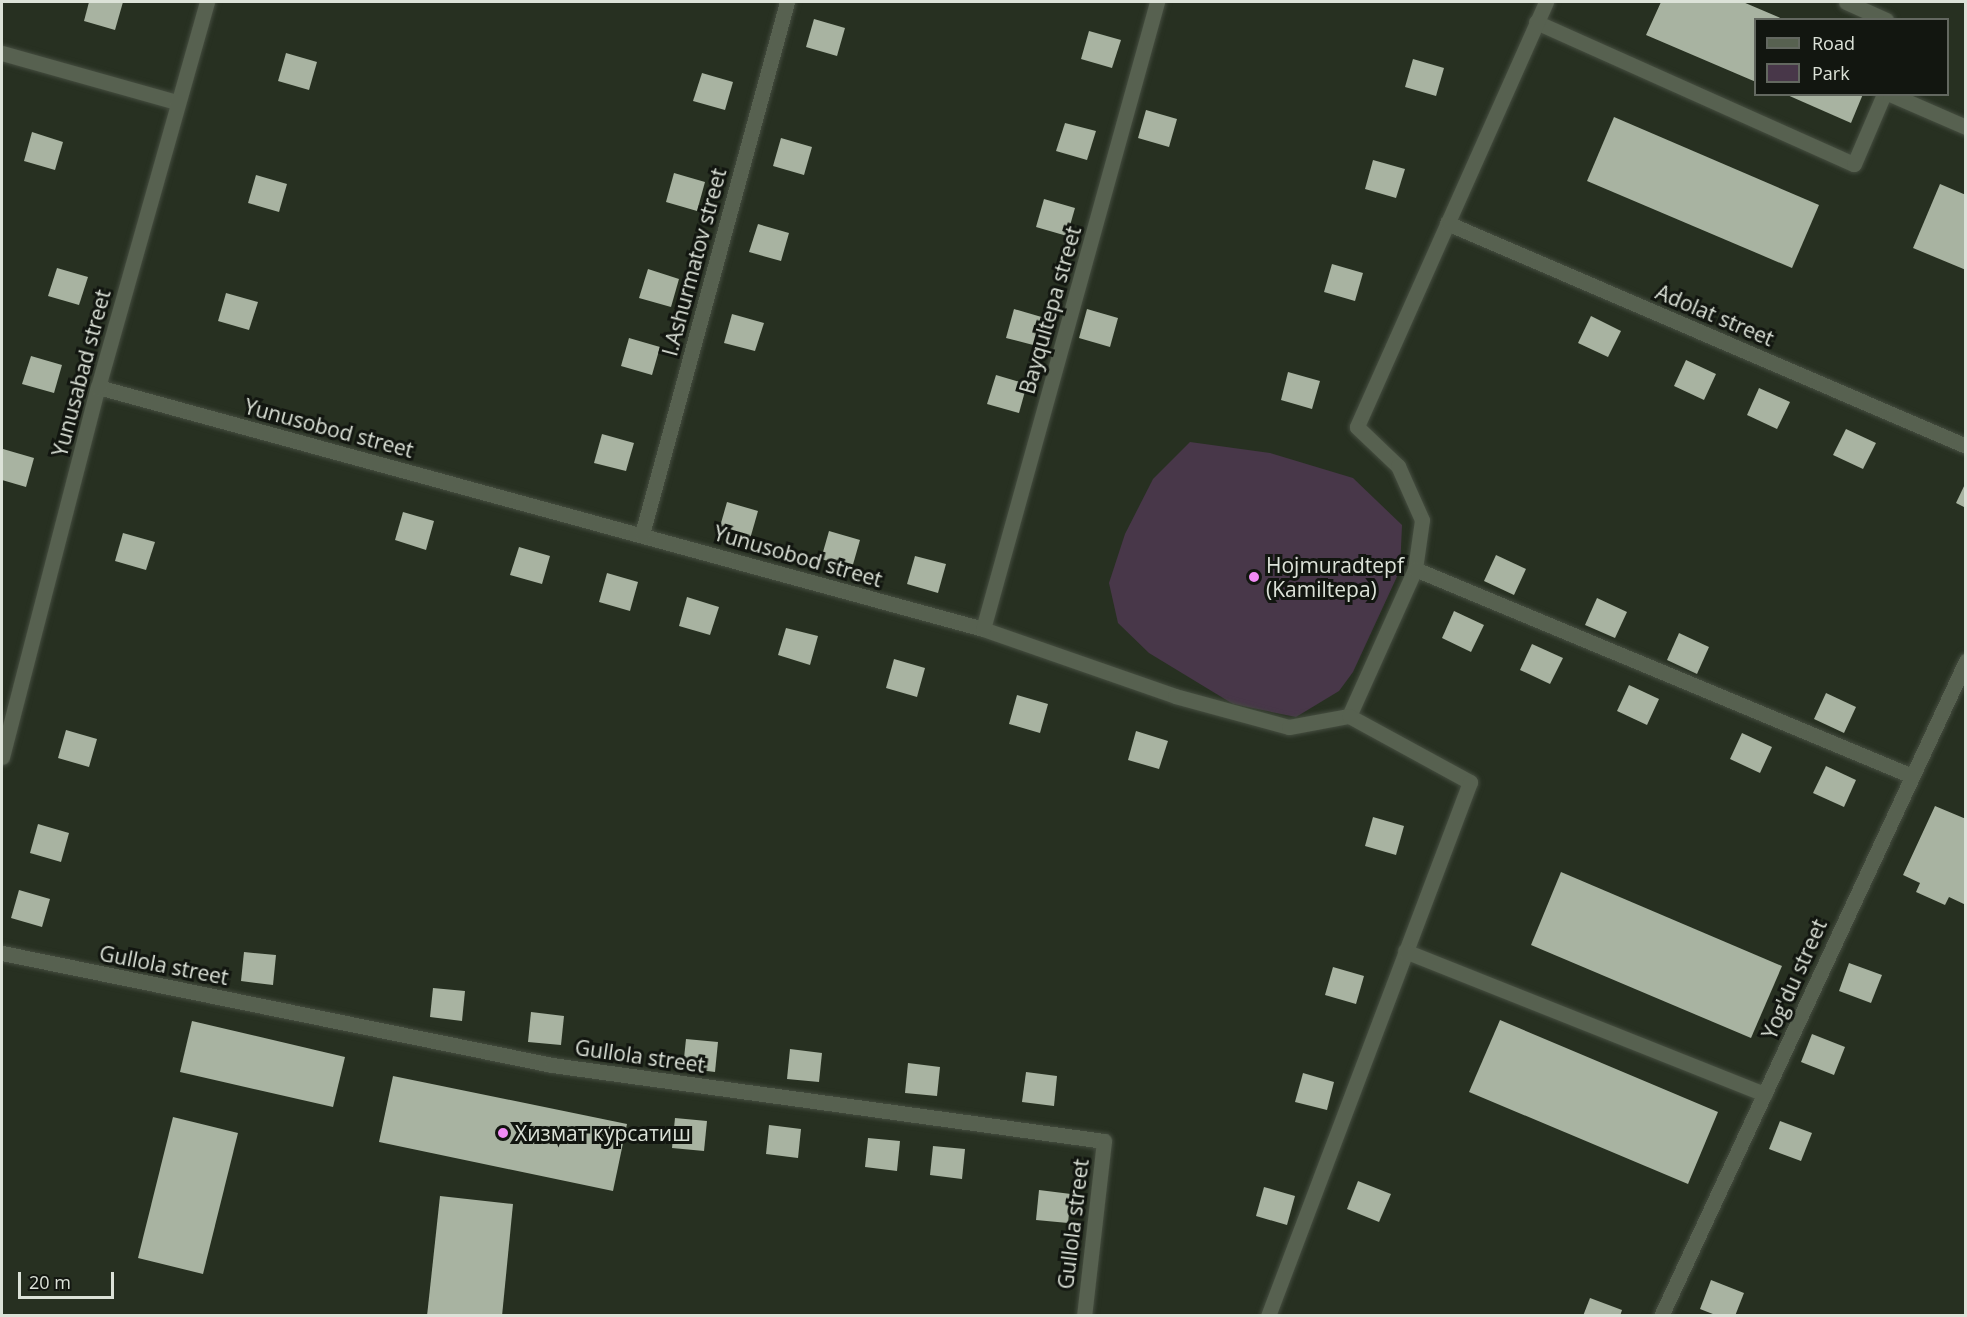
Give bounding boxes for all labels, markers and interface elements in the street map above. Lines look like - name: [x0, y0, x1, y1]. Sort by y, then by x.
- legend: [1754, 18, 1949, 96]
- text: Road: [1812, 31, 1855, 55]
- text: Park: [1812, 61, 1850, 85]
- street label: I.Ashurmatov street: [657, 165, 731, 359]
- street label: Bayqultepa street: [1014, 223, 1086, 397]
- street label: Adolat street: [1652, 279, 1778, 351]
- street label: Yunusabad street: [47, 287, 115, 459]
- street label: Yunusobod street: [242, 393, 416, 463]
- street label: Yunusobod street: [711, 520, 885, 592]
- place label: Hojmuradtepf (Kamiltepa): [1266, 552, 1404, 602]
- marker: Hojmuradtepf (Kamiltepa): [1247, 570, 1261, 584]
- street label: Yog'du street: [1756, 915, 1832, 1043]
- street label: Gullola street: [97, 940, 231, 990]
- street label: Gullola street: [573, 1034, 707, 1078]
- place label: Хизмат курсатиш: [515, 1120, 691, 1146]
- marker: Хизмат курсатиш: [496, 1126, 510, 1140]
- street label: Gullola street: [1053, 1157, 1093, 1291]
- scale bar: [21, 1260, 117, 1298]
- text: 20 m: [29, 1270, 71, 1294]

